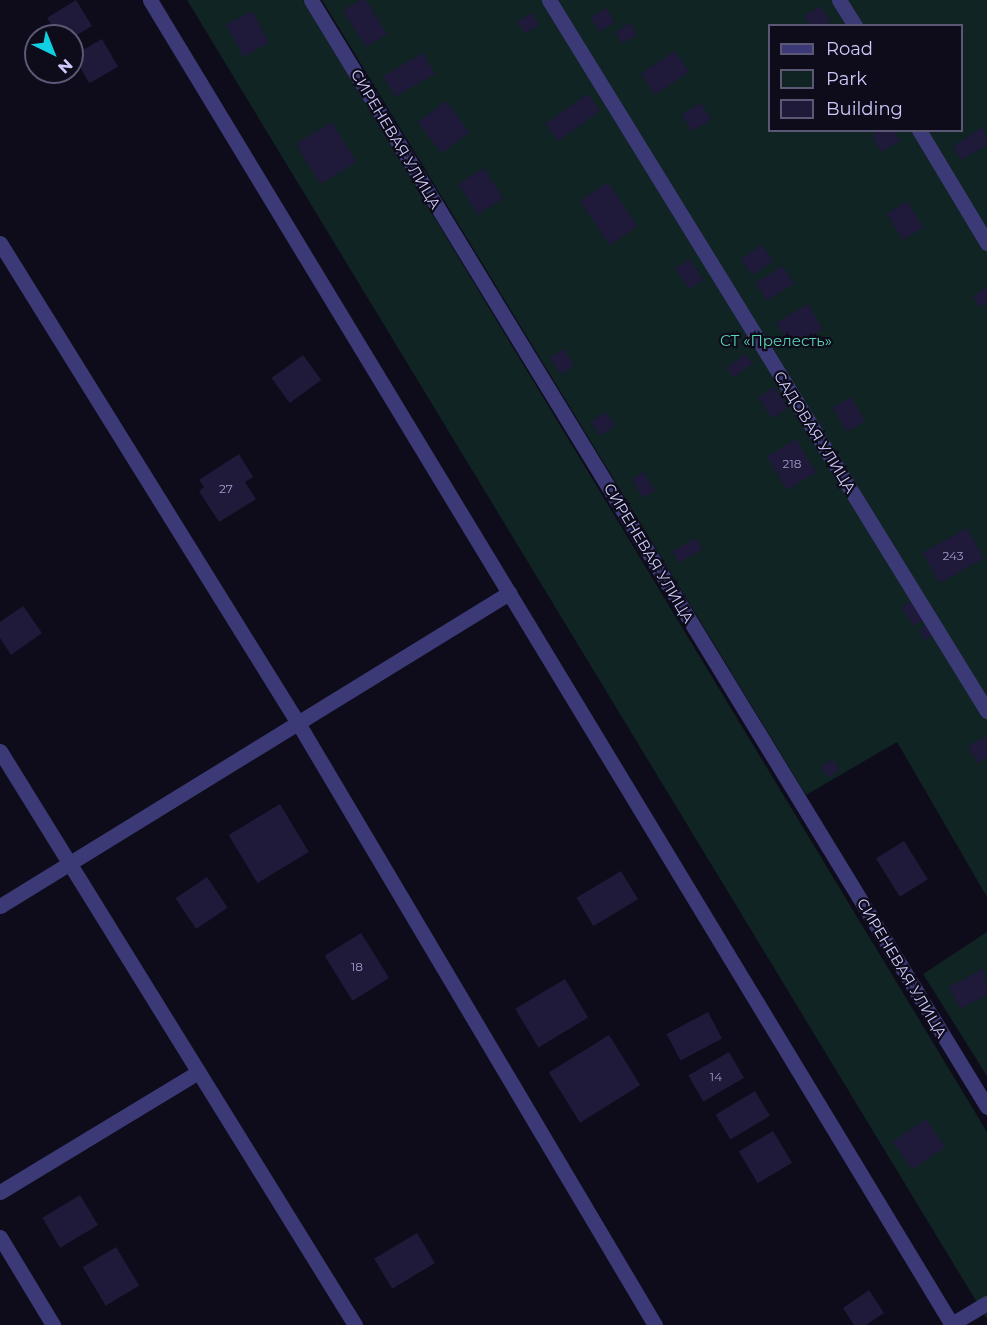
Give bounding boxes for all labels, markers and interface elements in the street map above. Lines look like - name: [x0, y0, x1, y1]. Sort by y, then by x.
- north arrow: [24, 24, 84, 84]
- legend: [768, 24, 963, 132]
- text: Road: [826, 38, 873, 60]
- text: N: [54, 55, 76, 77]
- street label: СИРЕНЕВАЯ УЛИЦА: [347, 66, 445, 212]
- text: Park: [826, 68, 867, 90]
- text: Building: [826, 98, 903, 120]
- park label: СТ «Прелесть»: [720, 332, 832, 350]
- street label: САДОВАЯ УЛИЦА: [770, 368, 860, 496]
- house number: 218: [783, 457, 801, 471]
- street label: СИРЕНЕВАЯ УЛИЦА: [600, 480, 698, 626]
- house number: 27: [219, 482, 233, 496]
- house number: 243: [942, 549, 964, 563]
- street label: СИРЕНЕВАЯ УЛИЦА: [853, 895, 951, 1041]
- house number: 18: [351, 960, 363, 974]
- house number: 14: [710, 1070, 722, 1084]

